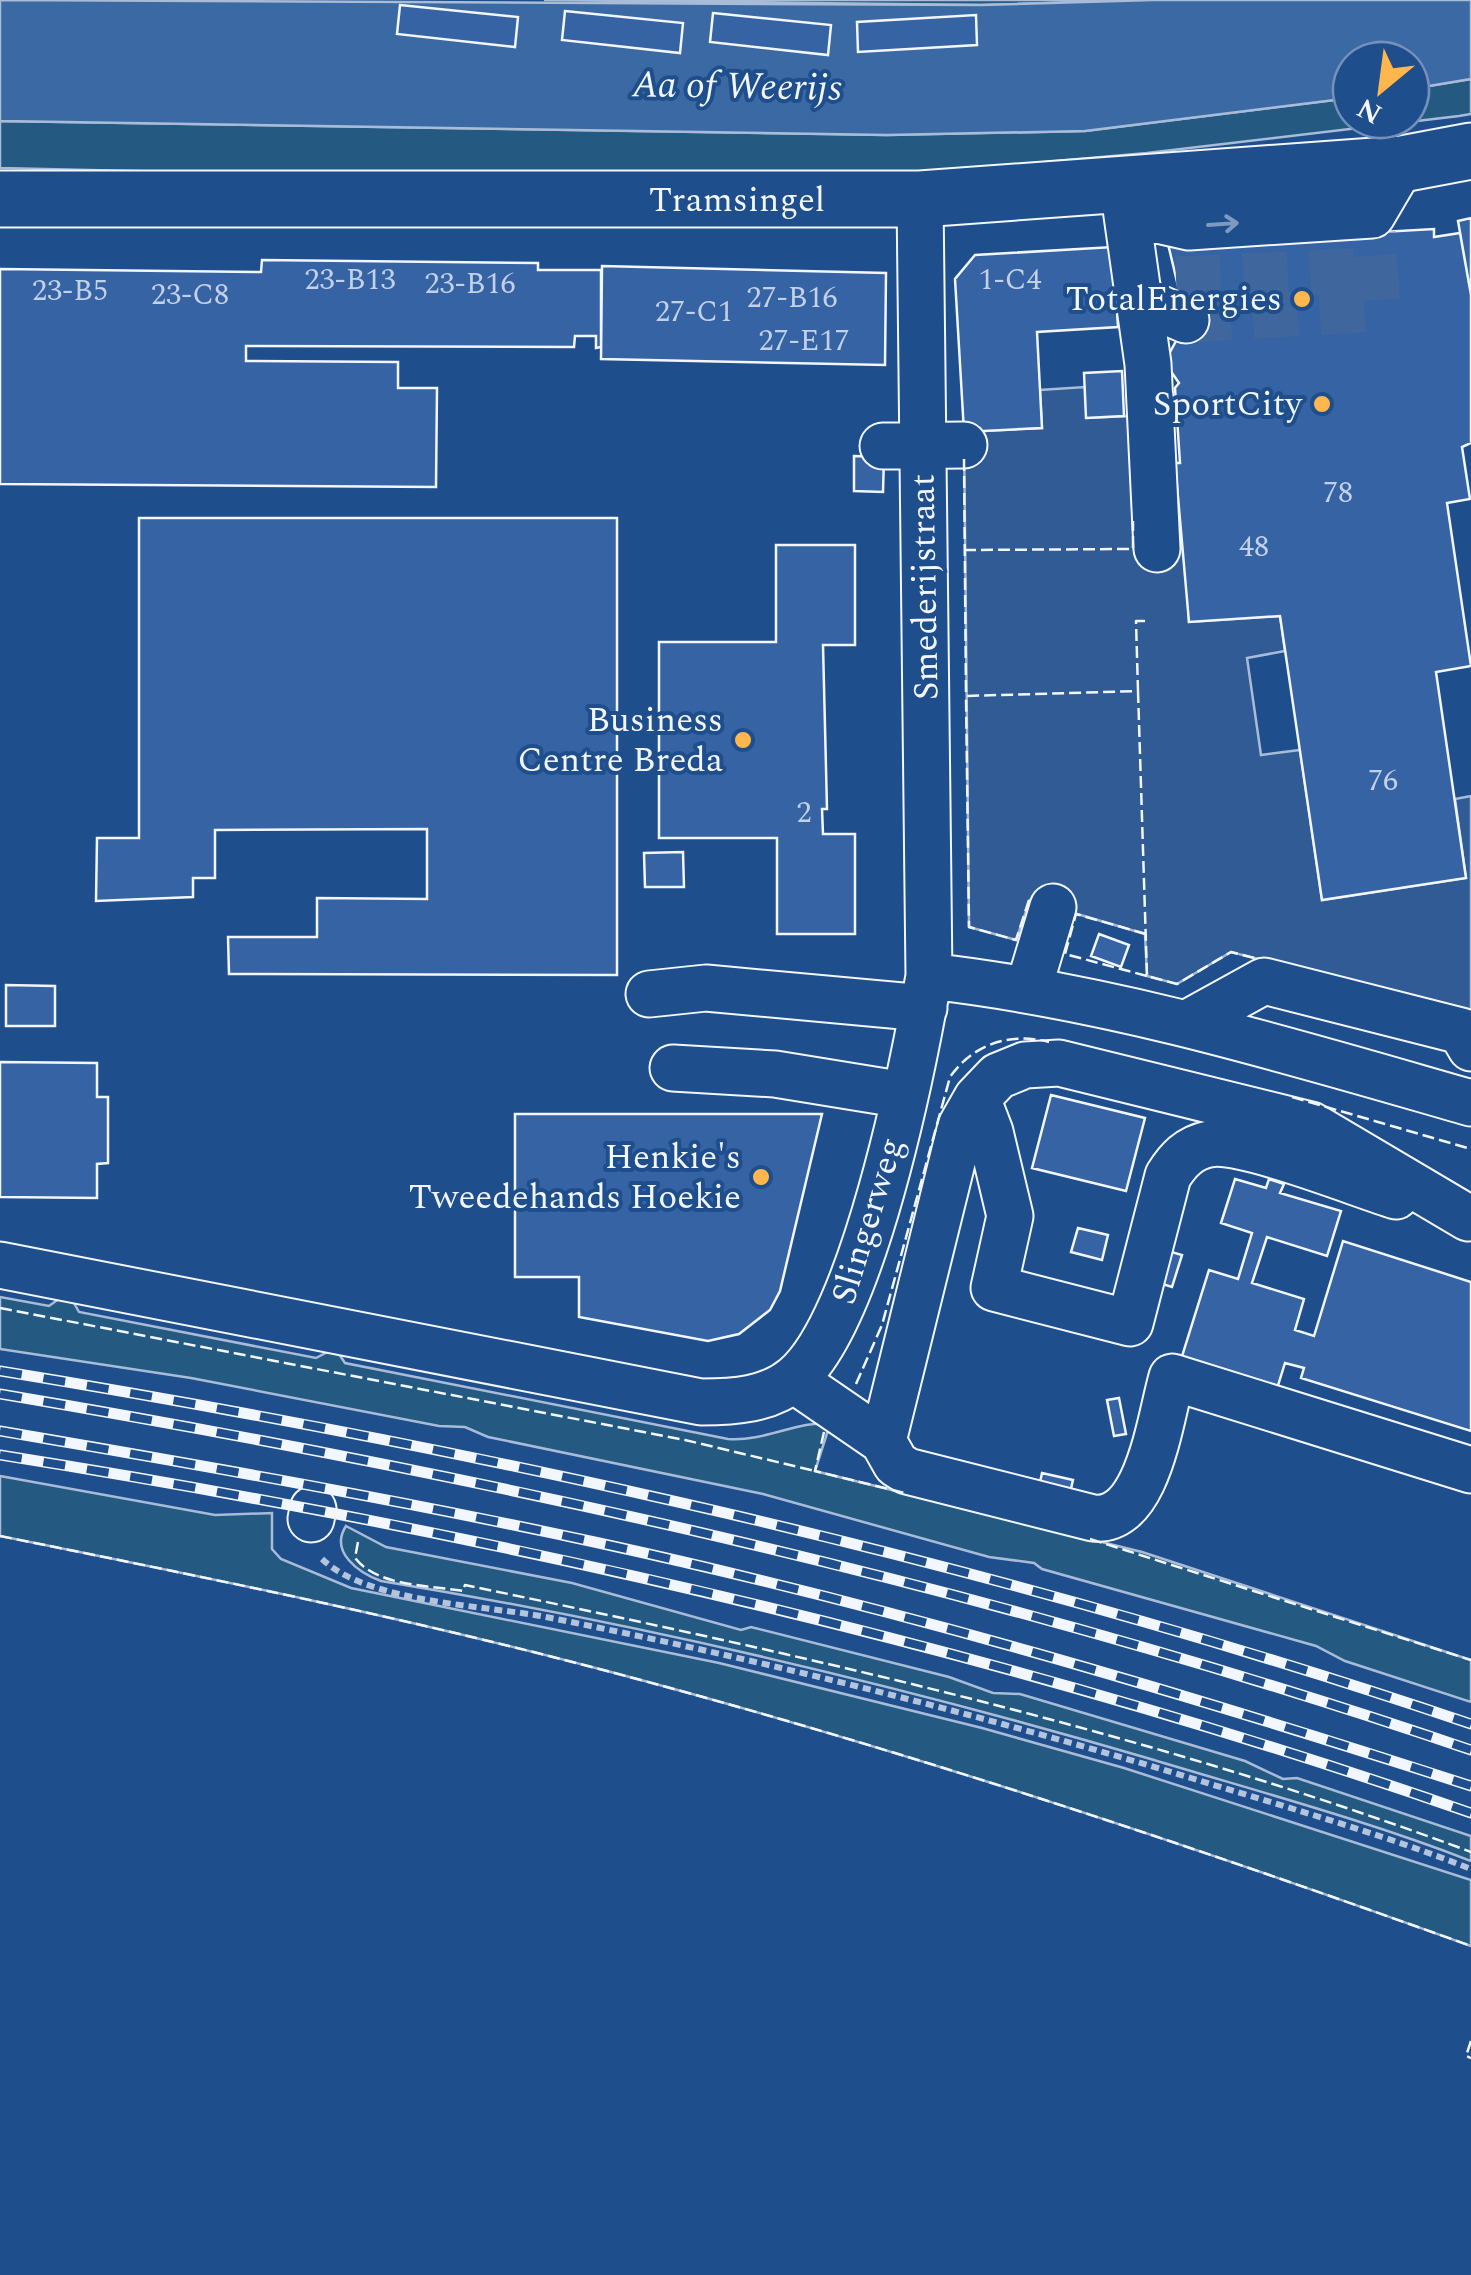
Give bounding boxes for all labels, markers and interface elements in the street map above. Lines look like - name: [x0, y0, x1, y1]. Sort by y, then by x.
- north arrow: [1331, 40, 1431, 140]
- water label: Aa of Weerijs: [631, 56, 842, 118]
- text: N: [1349, 86, 1390, 135]
- street label: Tramsingel: [649, 174, 825, 227]
- one-way arrow: [1206, 214, 1238, 233]
- house number: 23-B13: [305, 257, 396, 303]
- house number: 1-C4: [978, 257, 1042, 303]
- house number: 23-B16: [425, 261, 516, 307]
- house number: 23-B5: [32, 268, 108, 314]
- house number: 23-C8: [151, 272, 229, 318]
- place label: TotalEnergies: [1065, 273, 1282, 326]
- house number: 27-B16: [747, 275, 838, 321]
- marker: TotalEnergies: [1291, 288, 1313, 310]
- house number: 27-C1: [655, 289, 733, 335]
- house number: 27-E17: [759, 318, 849, 364]
- place label: SportCity: [1153, 378, 1303, 431]
- marker: SportCity: [1311, 393, 1333, 415]
- house number: 78: [1323, 470, 1353, 516]
- street label: Smederijstraat: [897, 473, 953, 701]
- house number: 48: [1239, 524, 1269, 570]
- place label: Business Centre Breda: [517, 694, 723, 787]
- marker: Business Centre Breda: [732, 729, 754, 751]
- house number: 76: [1368, 758, 1398, 804]
- house number: 2: [797, 790, 812, 836]
- place label: Henkie's Tweedehands Hoekie: [408, 1131, 741, 1224]
- street label: Slingerweg: [818, 1131, 918, 1311]
- marker: Henkie's Tweedehands Hoekie: [750, 1166, 772, 1188]

